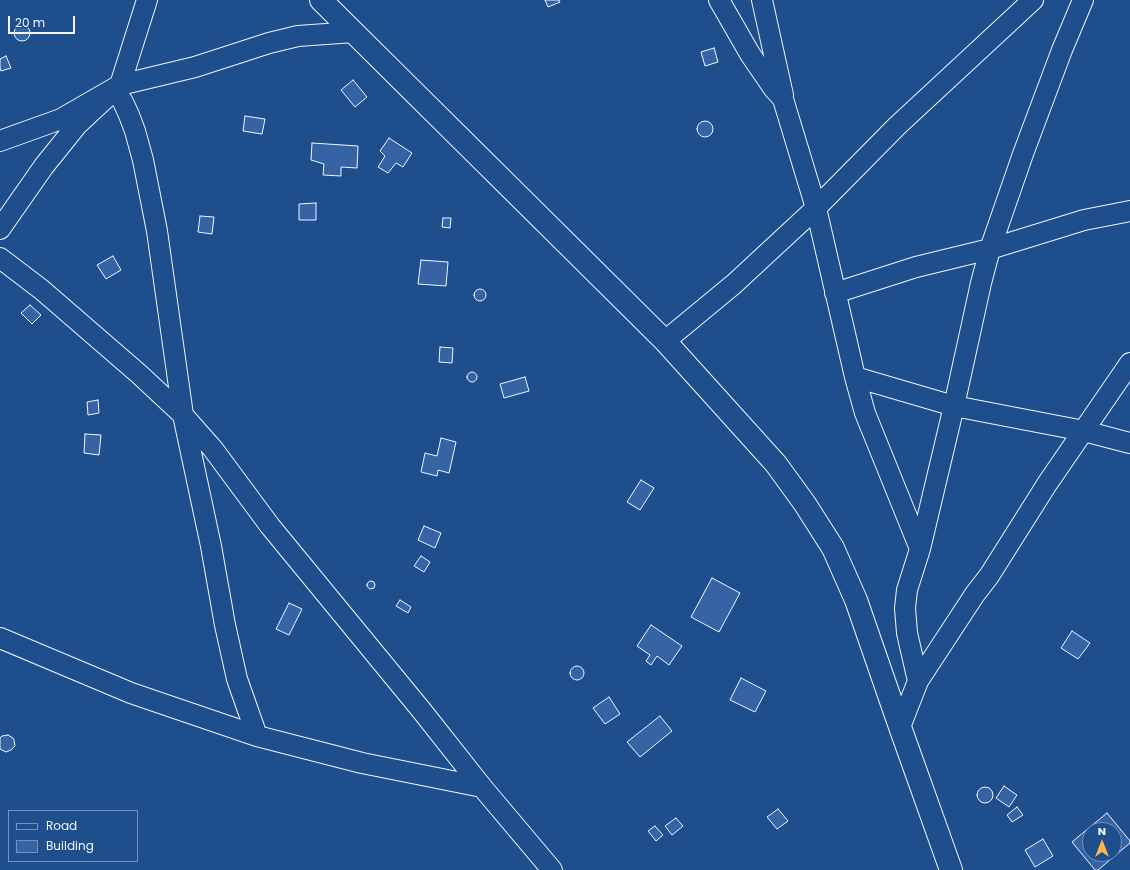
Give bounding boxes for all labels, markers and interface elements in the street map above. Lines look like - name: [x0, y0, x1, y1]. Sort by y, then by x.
- scale bar: [10, 8, 77, 34]
- text: 20 m: [15, 14, 45, 31]
- legend: [8, 810, 138, 862]
- text: Road: [46, 817, 77, 834]
- north arrow: [1082, 822, 1122, 862]
- text: N: [1098, 823, 1106, 839]
- text: Building: [46, 837, 94, 854]

